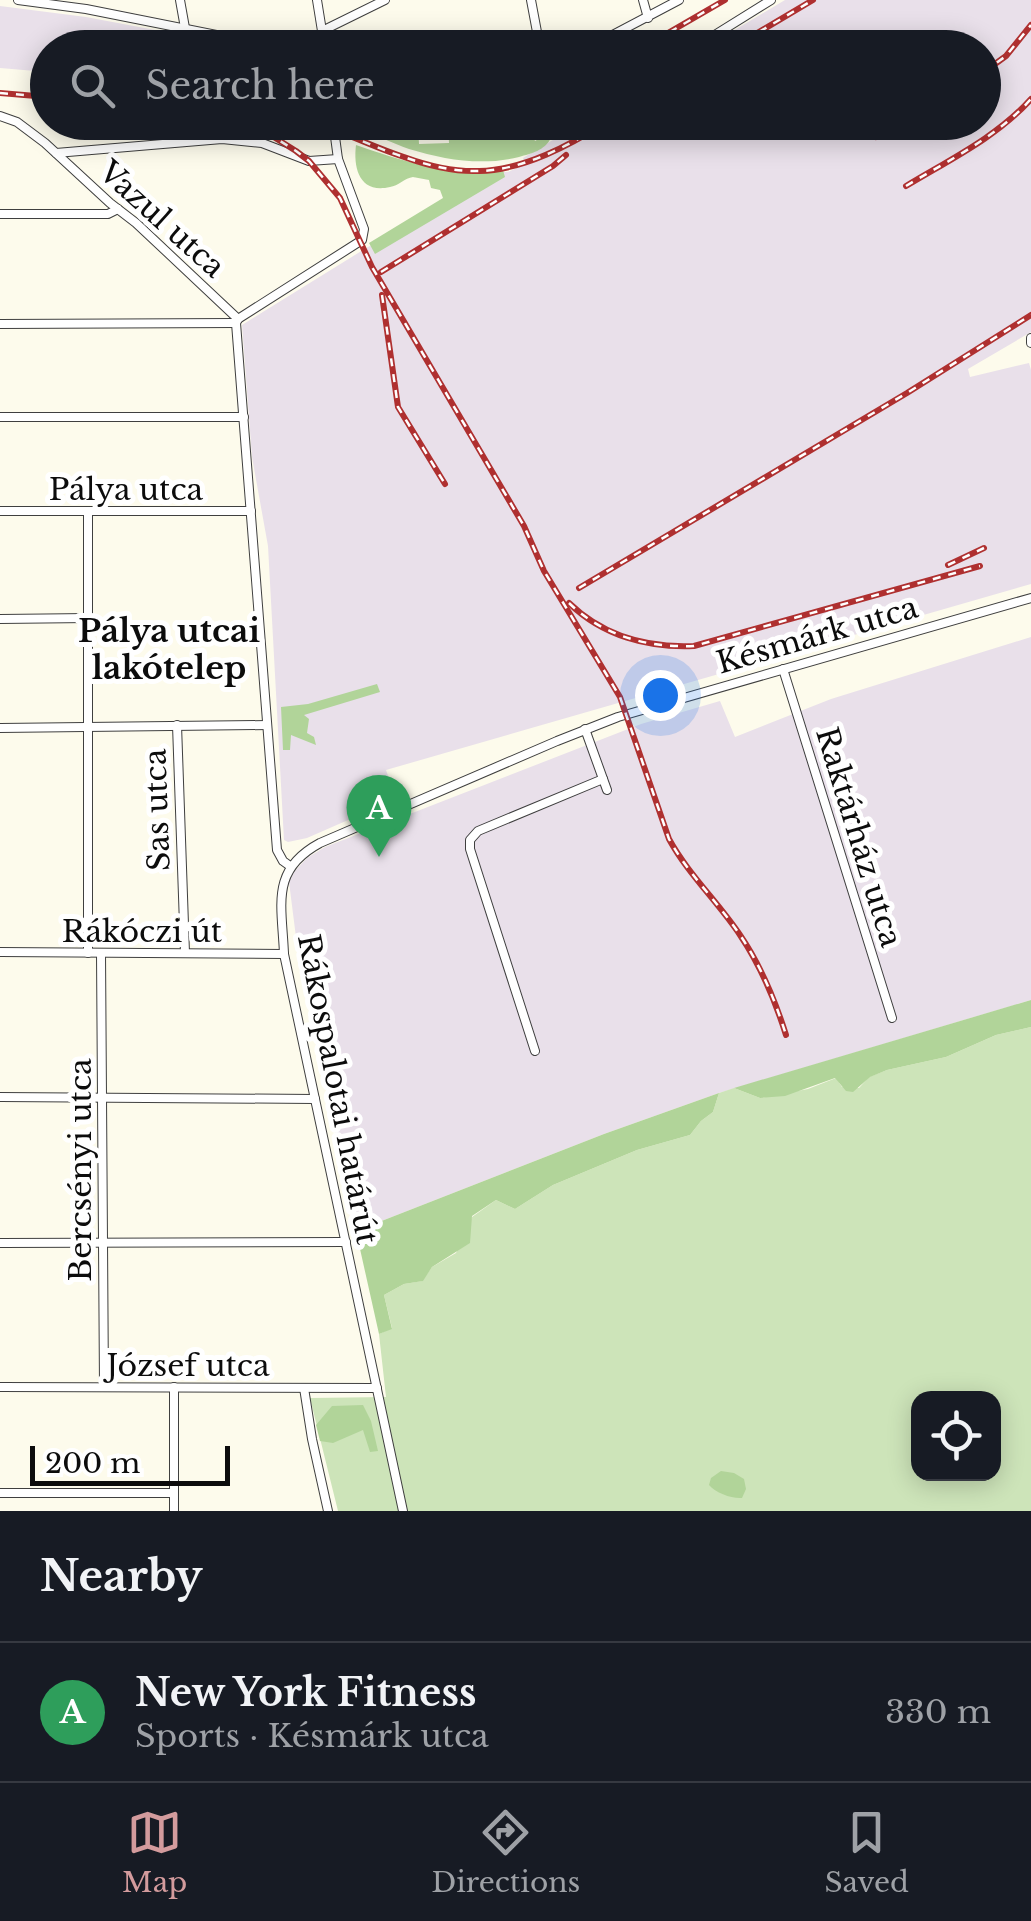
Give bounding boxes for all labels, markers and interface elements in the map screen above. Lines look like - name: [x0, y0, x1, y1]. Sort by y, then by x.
- search box: [30, 30, 1001, 140]
- icon: search: [65, 58, 120, 113]
- text: Search here: [145, 62, 375, 109]
- street label: Vazul utca: [91, 152, 233, 285]
- street label: Pálya utca: [49, 471, 204, 508]
- street label: Késmárk utca: [712, 589, 922, 681]
- district label: Pálya utcai lakótelep: [78, 611, 260, 688]
- your location: [635, 670, 686, 721]
- street label: Raktárház utca: [808, 723, 910, 952]
- street label: Sas utca: [136, 748, 178, 872]
- pin: A: [346, 774, 412, 857]
- street label: Rákóczi út: [62, 913, 223, 950]
- street label: Rákospalotai határút: [290, 931, 386, 1248]
- street label: Bercsényi utca: [62, 1058, 99, 1282]
- street label: József utca: [102, 1347, 270, 1384]
- map controls: [911, 1391, 1001, 1481]
- button: locate: [911, 1391, 1001, 1481]
- scale bar: [30, 1441, 230, 1486]
- text: 200 m: [45, 1446, 140, 1481]
- text: Nearby: [40, 1550, 203, 1602]
- text: New York Fitness: [135, 1669, 477, 1716]
- text: A: [60, 1692, 85, 1732]
- text: 330 m: [885, 1692, 991, 1732]
- text: Sports · Késmárk utca: [135, 1716, 489, 1756]
- tab: Map: [122, 1805, 187, 1900]
- tab: Directions: [431, 1805, 580, 1900]
- tab: Saved: [824, 1805, 909, 1900]

